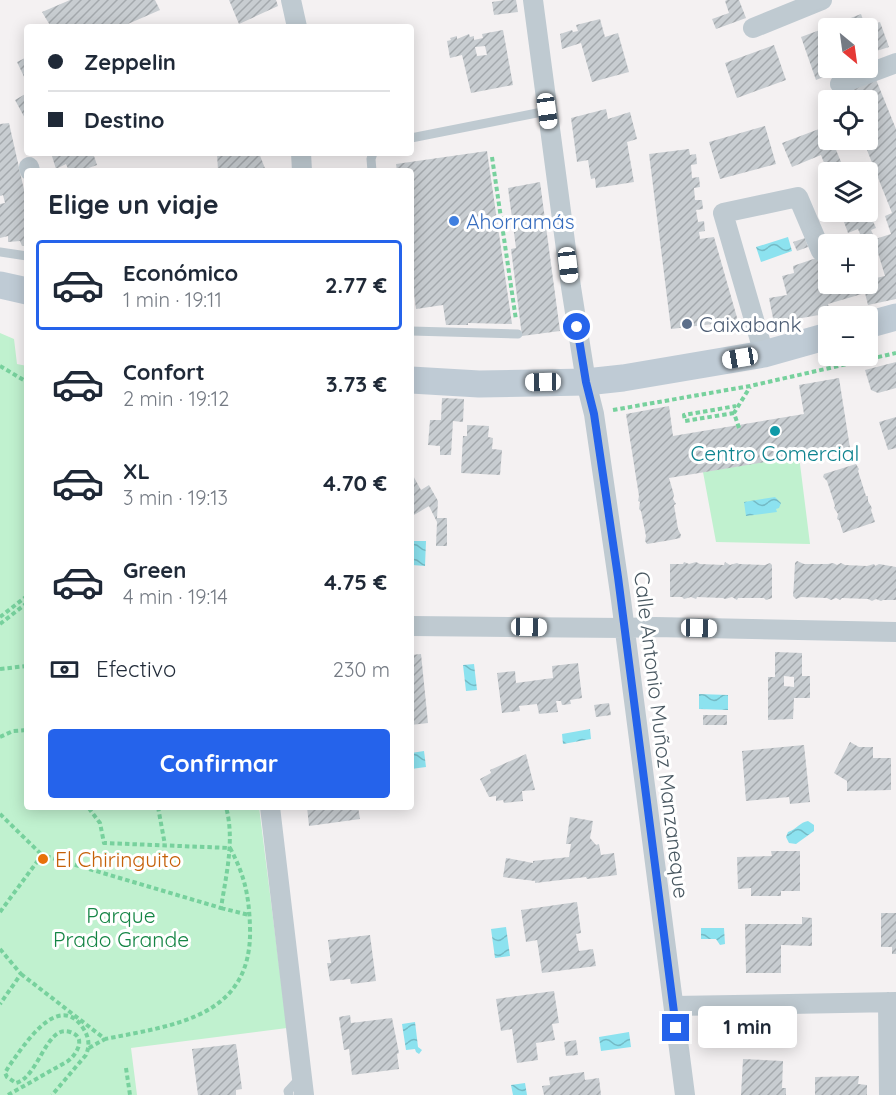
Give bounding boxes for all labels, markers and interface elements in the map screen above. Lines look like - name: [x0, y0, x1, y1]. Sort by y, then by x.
- north arrow: [818, 18, 878, 78]
- map controls: [818, 18, 878, 366]
- text: Zeppelin: [84, 48, 176, 76]
- button: locate: [818, 90, 878, 150]
- car: [536, 92, 558, 130]
- text: Destino: [84, 106, 165, 134]
- button: layers: [818, 162, 878, 222]
- text: Elige un viaje: [48, 187, 219, 221]
- place label: Ahorramás: [466, 208, 575, 234]
- marker: Ahorramás: [447, 214, 461, 228]
- button: +: [818, 234, 878, 294]
- car: [557, 246, 579, 284]
- icon: car: [51, 258, 105, 312]
- text: Económico: [123, 259, 238, 287]
- text: 2.77 €: [325, 271, 387, 299]
- text: 1 min · 19:11: [123, 287, 222, 312]
- button: −: [818, 306, 878, 366]
- place label: Caixabank: [699, 311, 802, 337]
- route start: [563, 313, 590, 340]
- marker: Caixabank: [680, 317, 694, 331]
- car: [721, 346, 759, 370]
- icon: car: [51, 357, 105, 411]
- text: Confort: [123, 358, 205, 386]
- text: 3.73 €: [326, 370, 387, 398]
- car: [525, 373, 561, 391]
- text: 2 min · 19:12: [123, 386, 229, 411]
- marker: Centro Comercial: [768, 424, 782, 438]
- place label: Centro Comercial: [691, 440, 859, 466]
- icon: car: [51, 456, 105, 510]
- text: XL: [123, 457, 150, 485]
- text: 4.70 €: [323, 469, 387, 497]
- text: 3 min · 19:13: [123, 485, 228, 510]
- icon: car: [51, 555, 105, 609]
- text: Green: [123, 556, 186, 584]
- text: 4.75 €: [324, 568, 387, 596]
- street label: Calle Antonio Muñoz Manzaneque: [629, 570, 695, 900]
- text: 4 min · 19:14: [123, 584, 228, 609]
- car: [511, 618, 547, 636]
- car: [681, 619, 717, 637]
- icon: cash: [48, 653, 81, 686]
- text: Efectivo: [96, 655, 176, 683]
- text: 230 m: [333, 657, 390, 682]
- button: Confirmar: [48, 729, 390, 798]
- place label: El Chiringuito: [55, 846, 181, 872]
- marker: El Chiringuito: [36, 852, 50, 866]
- park label: Parque Prado Grande: [53, 902, 189, 952]
- callout: 1 min: [697, 1007, 796, 1049]
- route end: [662, 1014, 689, 1041]
- text: 1 min: [723, 1014, 772, 1039]

